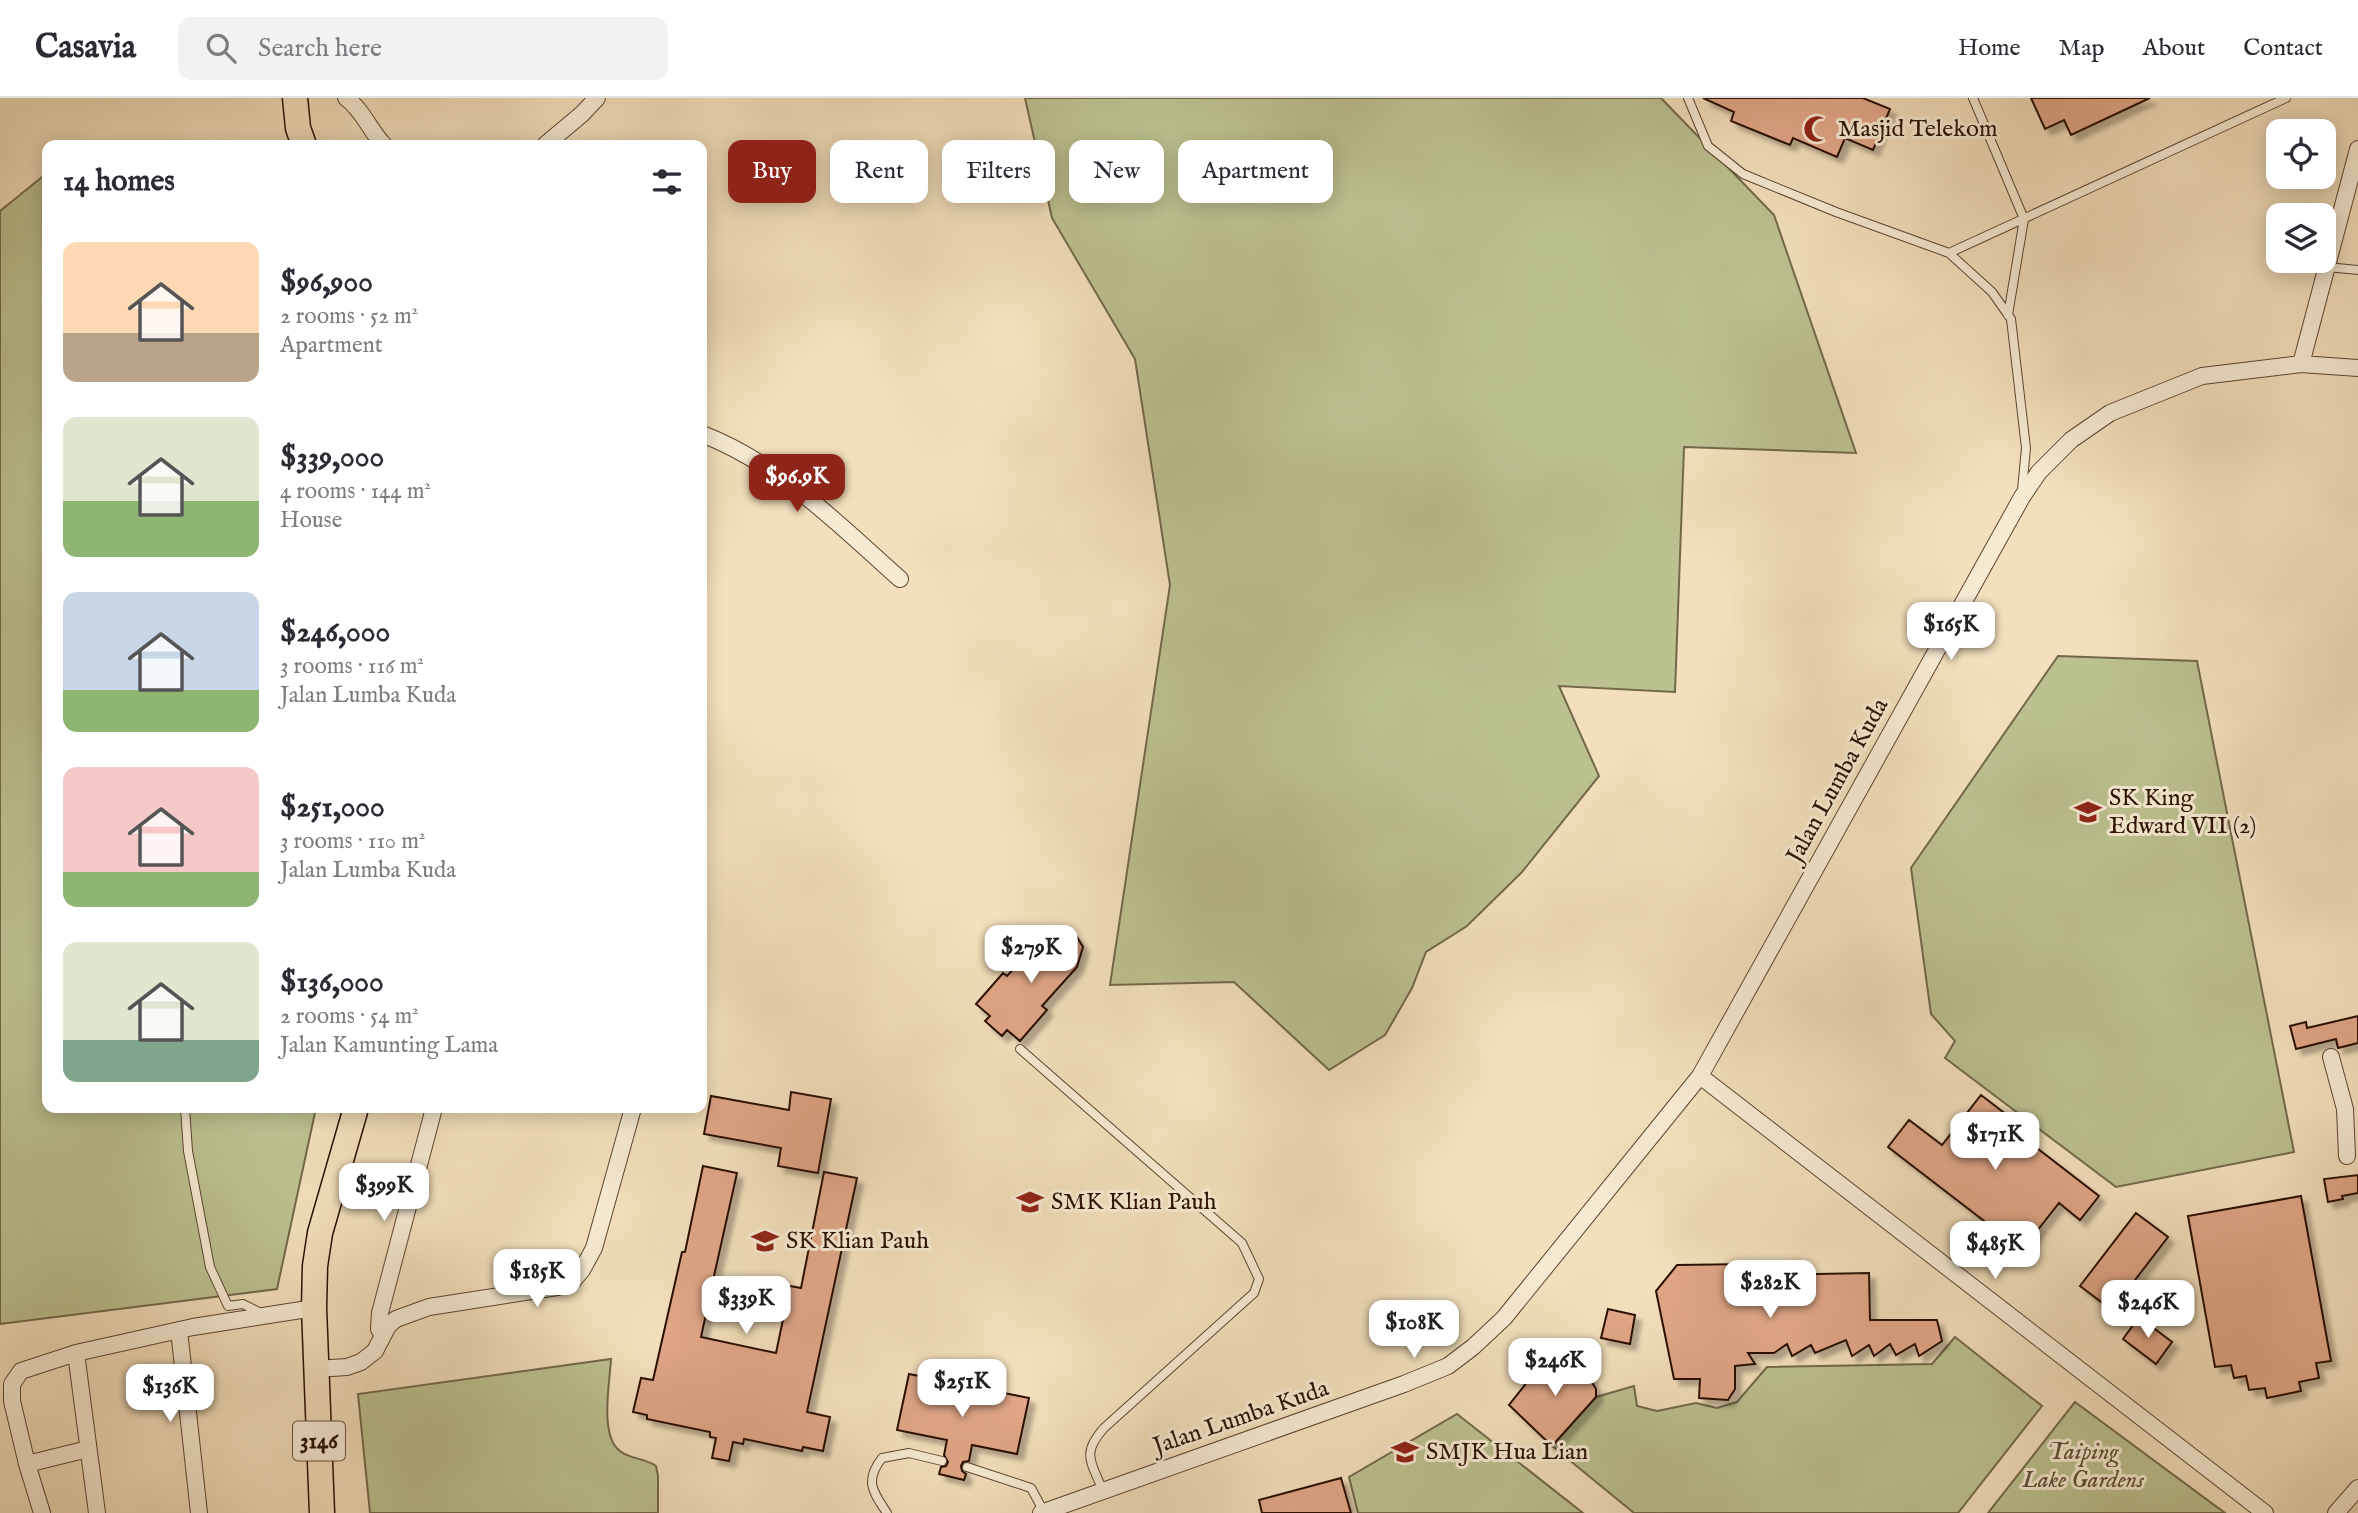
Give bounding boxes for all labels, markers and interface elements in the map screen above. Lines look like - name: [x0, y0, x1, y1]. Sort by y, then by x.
- search box: [178, 17, 668, 80]
- text: Casavia: [35, 27, 136, 69]
- icon: search: [202, 29, 240, 67]
- text: Search here: [258, 32, 382, 65]
- text: Home: [1958, 33, 2021, 64]
- text: Map: [2059, 33, 2105, 64]
- text: About: [2143, 33, 2205, 64]
- text: Contact: [2243, 33, 2323, 64]
- mosque icon: Masjid Telekom: [1802, 114, 1832, 144]
- place label: Masjid Telekom: [1838, 114, 1997, 145]
- map controls: [2266, 119, 2336, 273]
- button: locate: [2266, 119, 2336, 189]
- chip: Buy: [728, 140, 816, 203]
- chip: Rent: [830, 140, 928, 203]
- chip: Filters: [942, 140, 1055, 203]
- chip: New: [1069, 140, 1164, 203]
- chip: Apartment: [1178, 140, 1333, 203]
- text: 14 homes: [63, 163, 175, 201]
- icon: filters: [648, 163, 686, 201]
- button: layers: [2266, 203, 2336, 273]
- text: $96,900: [280, 264, 373, 302]
- icon: home: [119, 270, 203, 354]
- text: 2 rooms · 52 m²: [280, 302, 418, 331]
- text: Apartment: [280, 331, 383, 360]
- text: $339,000: [280, 439, 384, 477]
- icon: home: [119, 445, 203, 529]
- pin: $96.9K: [740, 454, 854, 514]
- text: $96.9K: [765, 462, 829, 491]
- text: 4 rooms · 144 m²: [280, 477, 431, 506]
- text: House: [280, 506, 342, 535]
- pin: $165K: [1902, 602, 2000, 662]
- text: $165K: [1923, 610, 1979, 639]
- text: $246,000: [280, 614, 390, 652]
- icon: home: [119, 620, 203, 704]
- text: 3 rooms · 116 m²: [280, 652, 424, 681]
- text: Jalan Lumba Kuda: [280, 681, 456, 710]
- street label: Jalan Lumba Kuda: [1778, 693, 1896, 872]
- place label: SK King Edward VII (2): [2109, 783, 2256, 842]
- text: $251,000: [280, 789, 385, 827]
- icon: home: [119, 795, 203, 879]
- school or university icon: SK King Edward VII (2): [2073, 797, 2103, 827]
- text: 3 rooms · 110 m²: [280, 827, 425, 856]
- text: Jalan Lumba Kuda: [280, 856, 456, 885]
- pin: $279K: [982, 926, 1080, 985]
- text: $279K: [1001, 933, 1061, 962]
- text: $136,000: [280, 964, 384, 1002]
- icon: home: [119, 970, 203, 1054]
- text: 2 rooms · 54 m²: [280, 1002, 419, 1031]
- text: Jalan Kamunting Lama: [280, 1031, 498, 1060]
- pin: $171K: [1946, 1112, 2044, 1172]
- text: $171K: [1966, 1120, 2024, 1149]
- pin: $399K: [335, 1164, 433, 1223]
- text: $399K: [355, 1171, 413, 1200]
- school or university icon: SMK Klian Pauh: [1015, 1187, 1045, 1217]
- place label: SMK Klian Pauh: [1051, 1187, 1217, 1218]
- pin: $485K: [1946, 1222, 2044, 1281]
- school or university icon: SK Klian Pauh: [750, 1226, 780, 1256]
- place label: SK Klian Pauh: [786, 1226, 929, 1257]
- text: $485K: [1966, 1229, 2024, 1258]
- pin: $185K: [488, 1250, 586, 1309]
- text: $185K: [509, 1257, 565, 1286]
- pin: $282K: [1721, 1260, 1819, 1320]
- text: $282K: [1740, 1268, 1800, 1297]
- pin: $339K: [697, 1276, 795, 1336]
- pin: $246K: [2099, 1280, 2197, 1340]
- text: $339K: [718, 1284, 774, 1313]
- text: $246K: [2117, 1288, 2179, 1317]
- pin: $108K: [1365, 1300, 1463, 1360]
- text: $108K: [1385, 1308, 1443, 1337]
- pin: $246K: [1506, 1338, 1604, 1398]
- text: $246K: [1524, 1346, 1586, 1375]
- pin: $251K: [913, 1360, 1011, 1419]
- pin: $136K: [121, 1364, 219, 1424]
- text: $251K: [934, 1367, 991, 1396]
- text: $136K: [142, 1372, 198, 1401]
- street label: Jalan Lumba Kuda: [1146, 1373, 1334, 1464]
- road number: 3146: [293, 1422, 345, 1460]
- school or university icon: SMJK Hua Lian: [1390, 1437, 1420, 1467]
- place label: SMJK Hua Lian: [1426, 1437, 1588, 1468]
- park label: Taiping Lake Gardens: [2021, 1437, 2145, 1496]

